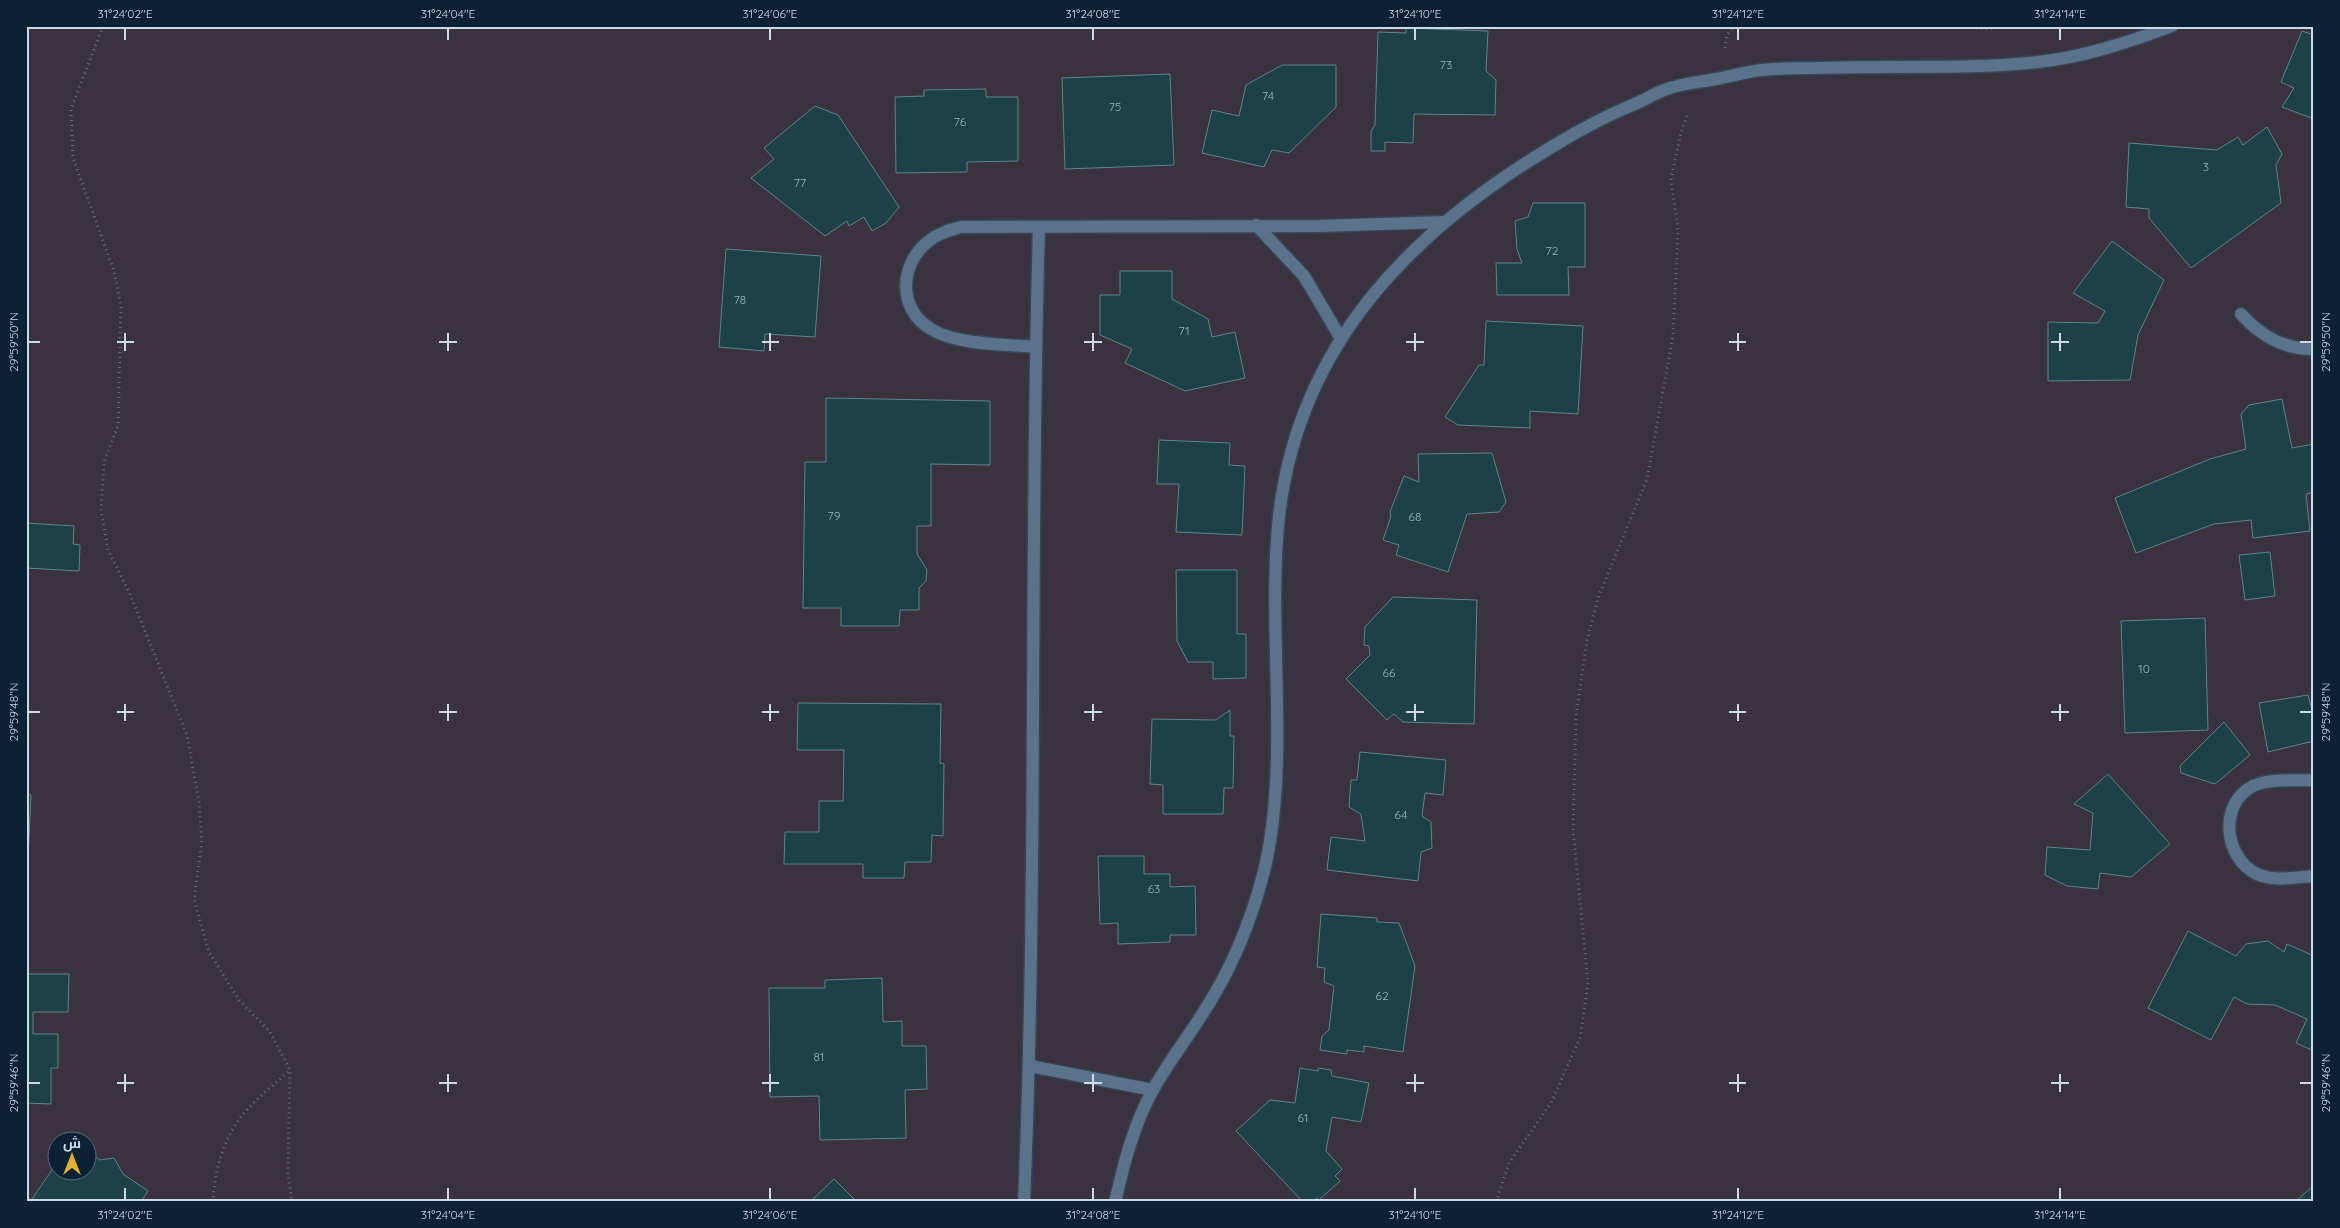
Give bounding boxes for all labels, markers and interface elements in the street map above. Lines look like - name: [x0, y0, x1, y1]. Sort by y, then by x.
- text: 31°24'02"E: [97, 6, 153, 21]
- text: 31°24'04"E: [421, 6, 476, 21]
- text: 31°24'06"E: [743, 6, 798, 21]
- text: 31°24'08"E: [1066, 6, 1121, 21]
- text: 31°24'10"E: [1389, 6, 1442, 21]
- text: 31°24'12"E: [1712, 6, 1764, 21]
- text: 31°24'14"E: [2034, 6, 2086, 21]
- house number: 73: [1440, 57, 1452, 72]
- house number: 74: [1262, 88, 1274, 103]
- house number: 75: [1109, 99, 1121, 114]
- house number: 76: [954, 114, 967, 129]
- house number: 3: [2203, 159, 2209, 174]
- house number: 77: [794, 175, 806, 190]
- house number: 72: [1546, 243, 1559, 258]
- house number: 78: [734, 292, 746, 307]
- text: 29°59'50"N: [6, 312, 21, 372]
- text: 29°59'50"N: [2318, 312, 2333, 372]
- house number: 71: [1178, 323, 1190, 338]
- house number: 79: [828, 508, 841, 523]
- house number: 68: [1409, 509, 1421, 524]
- house number: 10: [2138, 661, 2150, 676]
- house number: 66: [1383, 665, 1396, 680]
- text: 29°59'48"N: [6, 682, 21, 742]
- text: 29°59'48"N: [2318, 682, 2333, 742]
- house number: 64: [1395, 807, 1407, 822]
- house number: 63: [1148, 881, 1160, 896]
- house number: 62: [1375, 988, 1389, 1003]
- house number: 81: [814, 1049, 824, 1064]
- text: 29°59'46"N: [6, 1054, 21, 1113]
- text: 29°59'46"N: [2318, 1054, 2333, 1113]
- house number: 61: [1298, 1110, 1308, 1125]
- north arrow: [48, 1130, 98, 1180]
- text: ش: [63, 1134, 81, 1152]
- text: 31°24'02"E: [97, 1207, 153, 1222]
- text: 31°24'04"E: [421, 1207, 476, 1222]
- text: 31°24'06"E: [743, 1207, 798, 1222]
- text: 31°24'08"E: [1066, 1207, 1121, 1222]
- text: 31°24'10"E: [1389, 1207, 1442, 1222]
- text: 31°24'12"E: [1712, 1207, 1764, 1222]
- text: 31°24'14"E: [2034, 1207, 2086, 1222]

